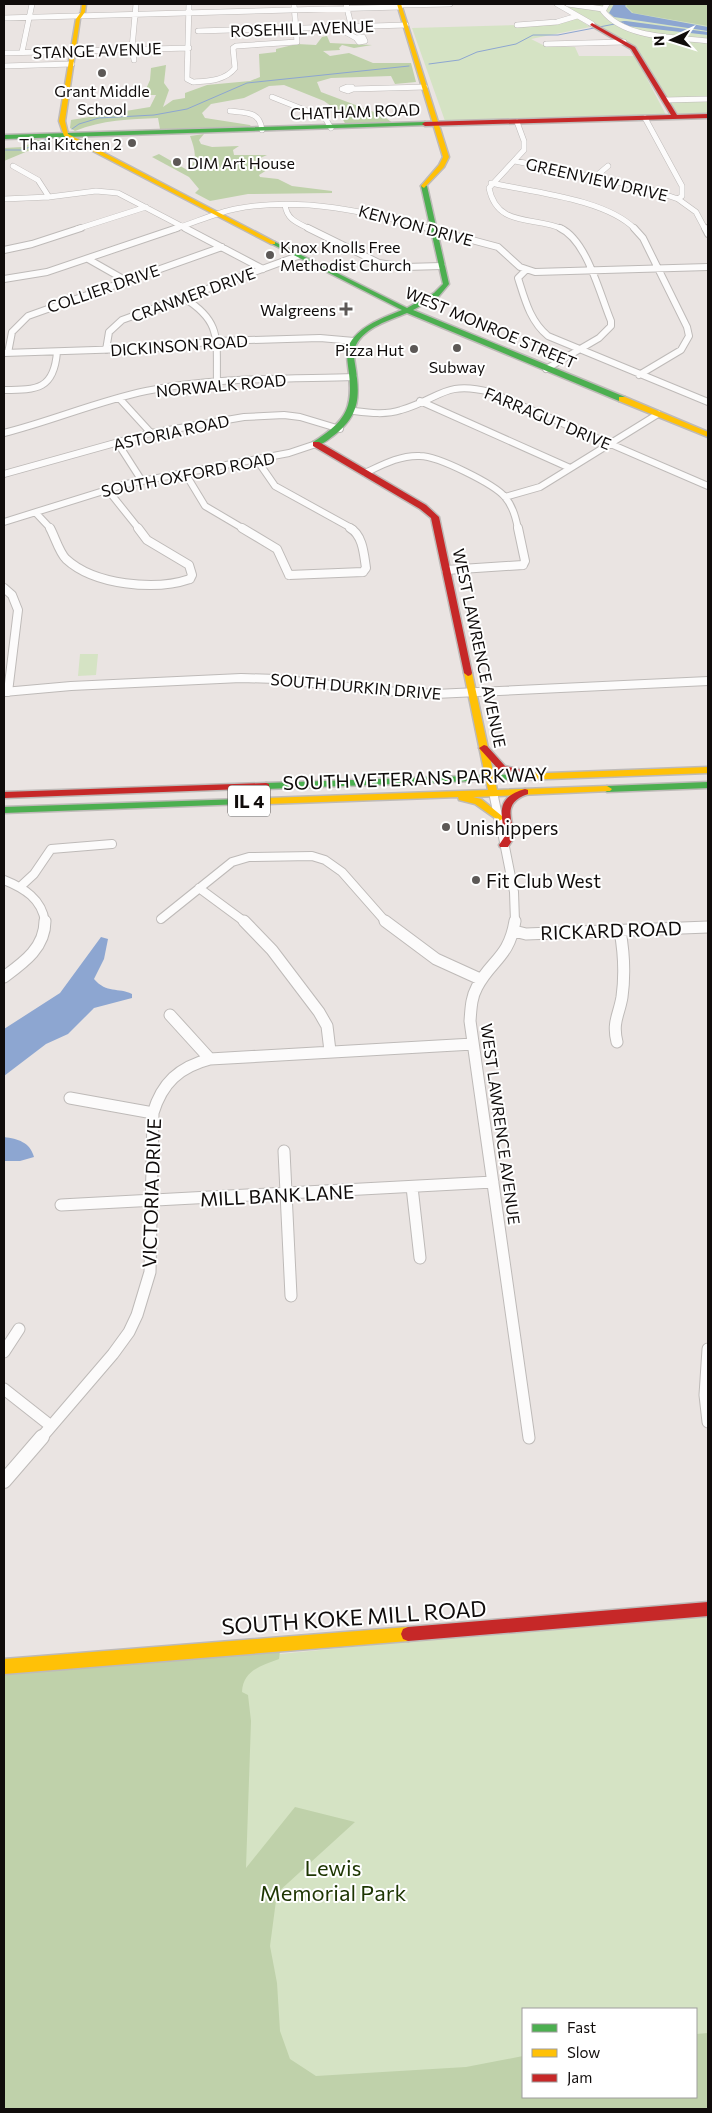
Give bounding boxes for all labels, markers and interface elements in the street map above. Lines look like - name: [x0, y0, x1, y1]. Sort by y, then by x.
- north arrow: [647, 15, 697, 65]
- street label: ROSEHILL AVENUE: [230, 16, 374, 40]
- text: N: [650, 35, 667, 47]
- street label: STANGE AVENUE: [32, 38, 162, 62]
- marker: Grant Middle School: [96, 67, 108, 79]
- place label: Grant Middle School: [54, 81, 150, 118]
- street label: CHATHAM ROAD: [290, 99, 420, 123]
- place label: Thai Kitchen 2: [19, 134, 122, 153]
- marker: Thai Kitchen 2: [126, 137, 138, 149]
- place label: DIM Art House: [187, 153, 295, 172]
- street label: GREENVIEW DRIVE: [524, 153, 670, 205]
- marker: DIM Art House: [171, 156, 183, 168]
- street label: KENYON DRIVE: [357, 201, 475, 249]
- place label: Knox Knolls Free Methodist Church: [280, 237, 411, 274]
- marker: Knox Knolls Free Methodist Church: [264, 249, 276, 261]
- street label: COLLIER DRIVE: [44, 260, 162, 316]
- street label: CRANMER DRIVE: [128, 263, 258, 325]
- street label: WEST MONROE STREET: [403, 282, 579, 372]
- place label: Walgreens: [260, 300, 336, 319]
- marker: Walgreens: [340, 303, 352, 315]
- street label: DICKINSON ROAD: [110, 331, 248, 359]
- place label: Pizza Hut: [335, 340, 404, 359]
- marker: Subway: [451, 342, 463, 354]
- marker: Pizza Hut: [408, 343, 420, 355]
- place label: Subway: [429, 357, 485, 376]
- street label: NORWALK ROAD: [155, 370, 287, 400]
- street label: FARRAGUT DRIVE: [482, 383, 614, 453]
- street label: ASTORIA ROAD: [111, 410, 231, 454]
- street label: SOUTH OXFORD ROAD: [100, 448, 276, 500]
- street label: WEST LAWRENCE AVENUE: [450, 547, 510, 749]
- street label: SOUTH DURKIN DRIVE: [270, 669, 442, 703]
- street label: SOUTH VETERANS PARKWAY: [282, 762, 548, 794]
- road number: IL 4: [228, 786, 270, 816]
- place label: Unishippers: [456, 816, 558, 839]
- marker: Unishippers: [440, 821, 452, 833]
- place label: Fit Club West: [486, 869, 601, 892]
- marker: Fit Club West: [470, 874, 482, 886]
- street label: RICKARD ROAD: [540, 916, 682, 944]
- street label: WEST LAWRENCE AVENUE: [477, 1022, 525, 1226]
- street label: VICTORIA DRIVE: [137, 1118, 165, 1268]
- street label: MILL BANK LANE: [199, 1179, 355, 1211]
- street label: SOUTH KOKE MILL ROAD: [221, 1594, 487, 1640]
- park label: Lewis Memorial Park: [260, 1854, 406, 1906]
- legend: [522, 2008, 697, 2098]
- text: Fast: [567, 2018, 596, 2036]
- text: Slow: [567, 2043, 600, 2061]
- text: Jam: [567, 2068, 592, 2086]

